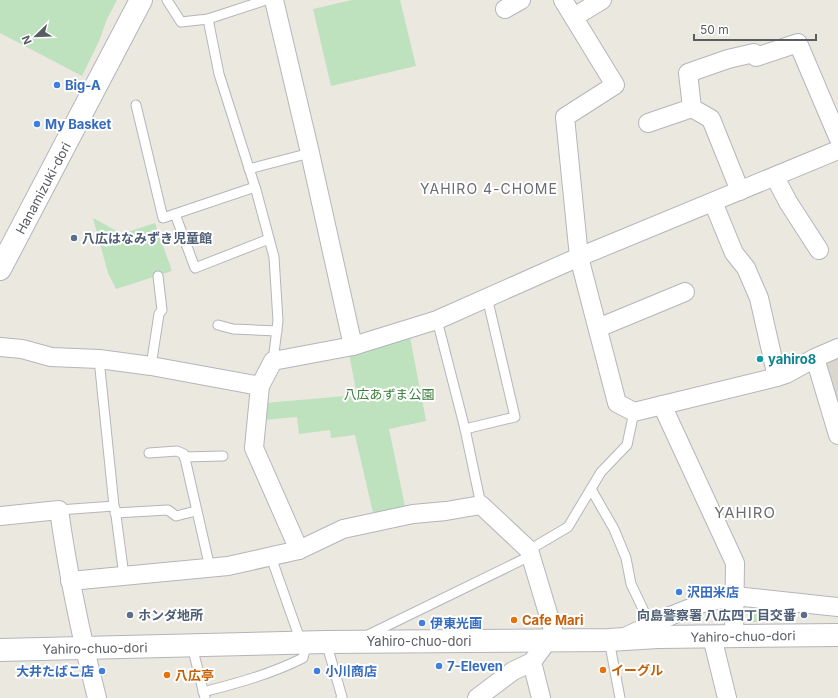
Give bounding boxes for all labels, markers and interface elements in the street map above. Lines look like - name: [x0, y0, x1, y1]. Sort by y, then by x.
- north arrow: [16, 16, 56, 56]
- scale bar: [694, 16, 816, 42]
- text: 50 m: [700, 22, 729, 37]
- text: N: [19, 33, 35, 47]
- place label: Big-A: [65, 77, 101, 93]
- marker: Big-A: [52, 80, 62, 90]
- place label: My Basket: [45, 116, 112, 132]
- marker: My Basket: [32, 119, 42, 129]
- street label: Hanamizuki-dori: [12, 139, 74, 237]
- district label: YAHIRO 4-CHOME: [420, 180, 558, 197]
- place label: 八広はなみずき児童館: [82, 230, 212, 246]
- marker: 八広はなみずき児童館: [69, 233, 79, 243]
- place label: yahiro8: [768, 351, 816, 367]
- marker: yahiro8: [755, 354, 765, 364]
- park label: 八広あずま公園: [343, 386, 435, 402]
- district label: YAHIRO: [714, 503, 776, 522]
- place label: 沢田米店: [687, 584, 739, 600]
- marker: 沢田米店: [674, 587, 684, 597]
- place label: ホンダ地所: [138, 607, 203, 623]
- place label: 向島警察署 八広四丁目交番: [637, 607, 796, 623]
- marker: ホンダ地所: [125, 610, 135, 620]
- marker: 向島警察署 八広四丁目交番: [799, 610, 809, 620]
- place label: Cafe Mari: [522, 612, 583, 628]
- place label: 伊東光画: [430, 615, 482, 631]
- marker: Cafe Mari: [509, 615, 519, 625]
- marker: 伊東光画: [417, 618, 427, 628]
- street label: Yahiro-chuo-dori: [690, 627, 796, 645]
- street label: Yahiro-chuo-dori: [366, 633, 472, 649]
- street label: Yahiro-chuo-dori: [42, 639, 148, 657]
- place label: 7-Eleven: [447, 658, 503, 674]
- marker: 7-Eleven: [434, 661, 444, 671]
- place label: イーグル: [611, 662, 663, 678]
- place label: 大井たばこ店: [16, 663, 94, 679]
- place label: 小川商店: [325, 663, 377, 679]
- marker: イーグル: [598, 665, 608, 675]
- marker: 大井たばこ店: [97, 666, 107, 676]
- marker: 小川商店: [312, 666, 322, 676]
- place label: 八広亭: [175, 667, 214, 683]
- marker: 八広亭: [162, 670, 172, 680]

